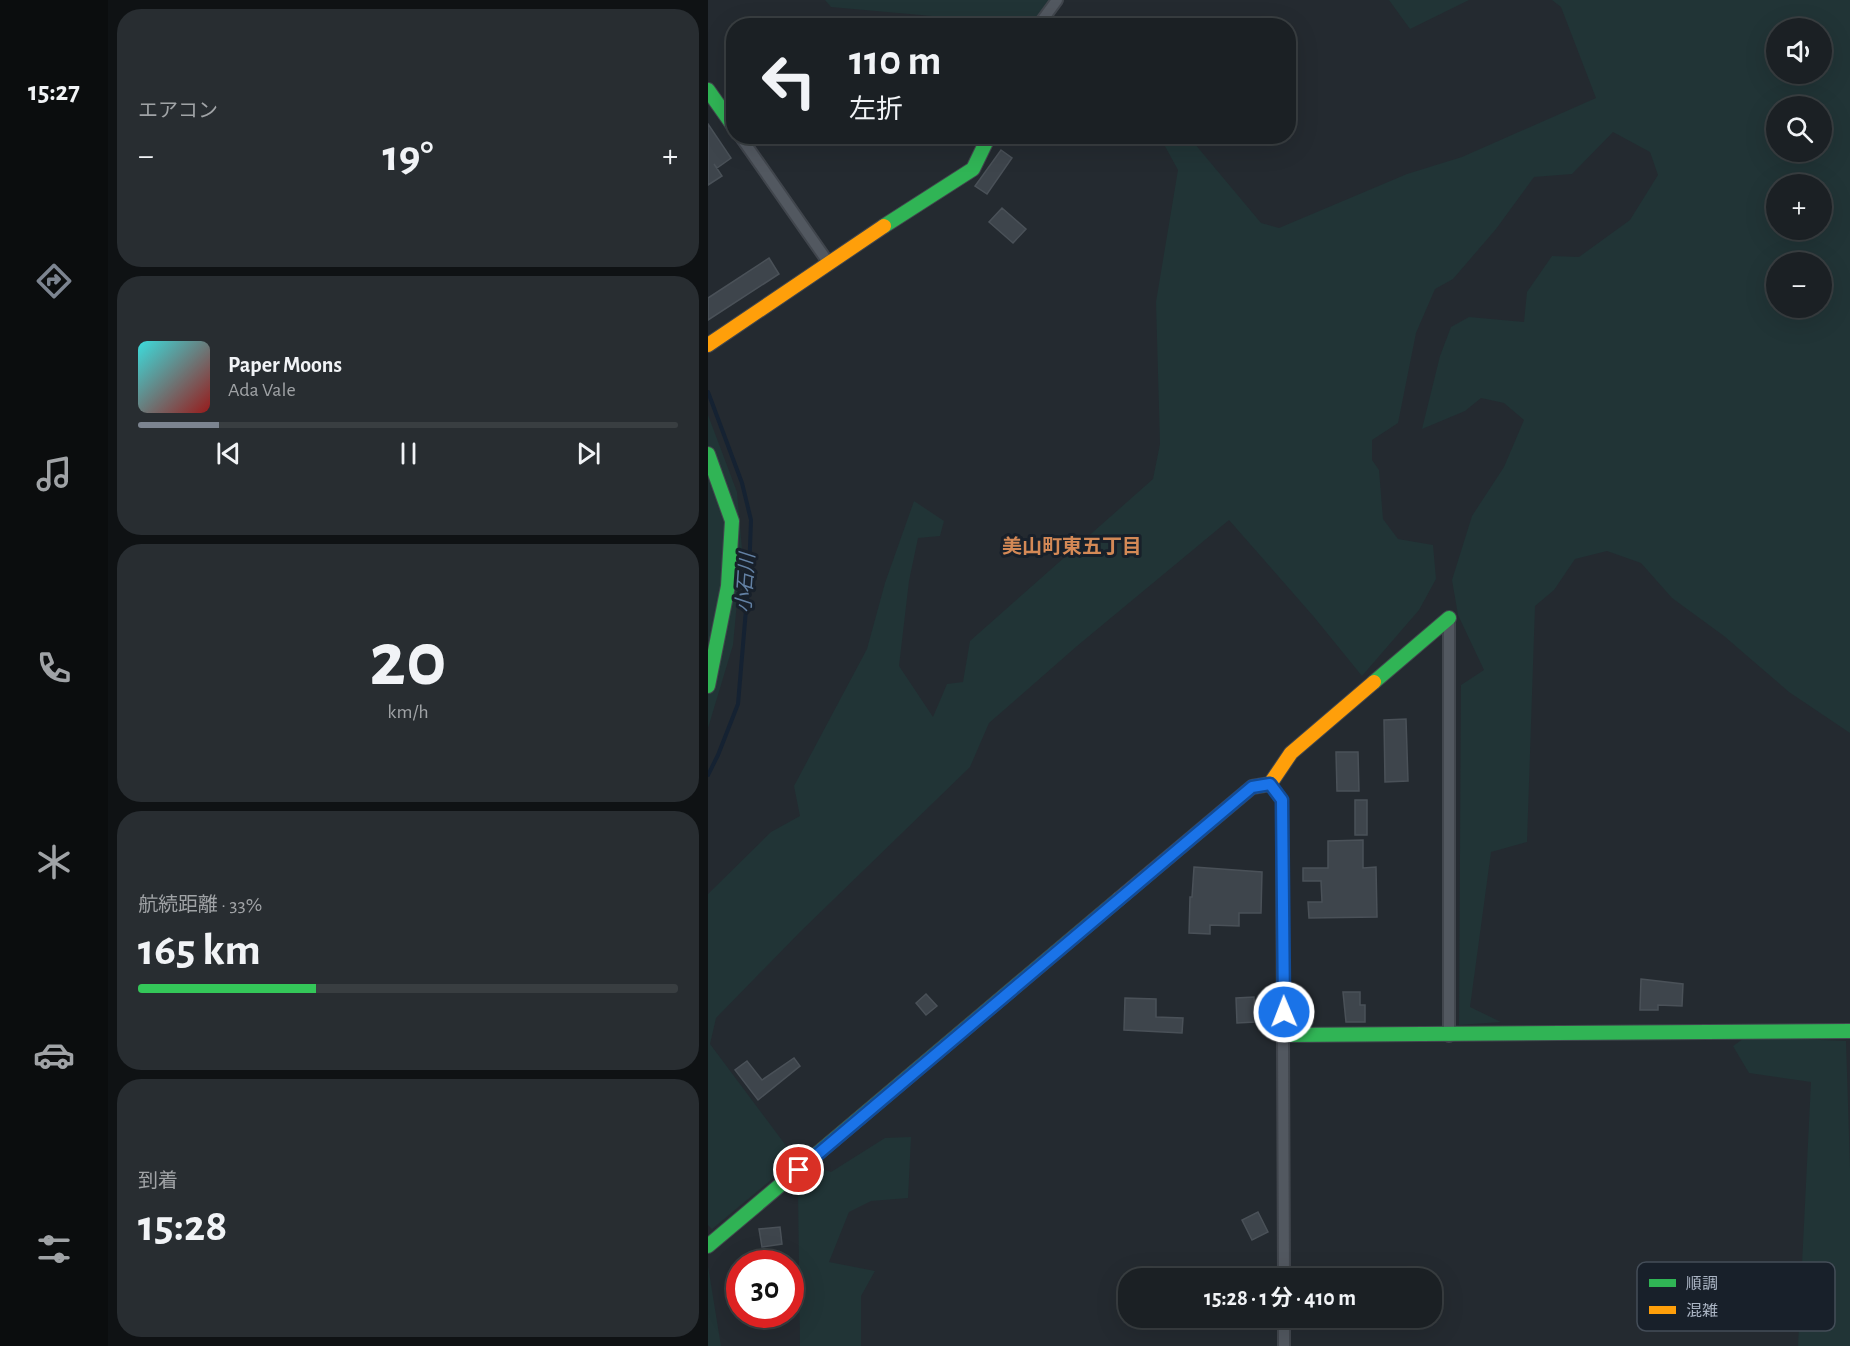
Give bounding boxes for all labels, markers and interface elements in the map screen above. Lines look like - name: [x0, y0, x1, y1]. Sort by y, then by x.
- map controls: [1766, 18, 1832, 318]
- button: sound: [1766, 18, 1832, 84]
- text: 110 m: [849, 40, 941, 82]
- icon: left: [750, 42, 828, 120]
- text: 15:27: [28, 78, 80, 105]
- text: 左折: [849, 96, 903, 123]
- button: search: [1766, 96, 1832, 162]
- text: エアコン: [138, 101, 218, 121]
- text: 19°: [382, 134, 434, 179]
- text: −: [138, 140, 154, 173]
- text: +: [662, 140, 678, 173]
- button: +: [1766, 174, 1832, 240]
- button: −: [1766, 252, 1832, 318]
- icon: directions: [33, 260, 75, 302]
- text: Paper Moons: [228, 354, 342, 376]
- text: Ada Vale: [228, 380, 296, 400]
- icon: previous: [212, 437, 245, 470]
- icon: pause: [392, 437, 425, 470]
- icon: next: [572, 437, 605, 470]
- icon: music: [33, 453, 75, 495]
- district label: 美山町東五丁目: [1002, 536, 1142, 557]
- water label: 小石川: [733, 550, 758, 614]
- text: 20: [369, 622, 447, 700]
- icon: phone: [33, 647, 75, 689]
- text: km/h: [387, 702, 429, 722]
- icon: climate: [33, 841, 75, 883]
- text: 航続距離 · 33%: [138, 895, 262, 915]
- text: 165 km: [138, 928, 261, 973]
- position arrow: [1252, 980, 1316, 1044]
- icon: car: [33, 1034, 75, 1076]
- pin: [773, 1144, 824, 1195]
- icon: arrive: [782, 1153, 815, 1186]
- text: 到着: [138, 1171, 178, 1191]
- text: 15:28: [138, 1204, 227, 1249]
- icon: filters: [33, 1228, 75, 1270]
- speed limit sign: 30: [726, 1250, 804, 1328]
- legend: [1637, 1262, 1835, 1331]
- text: 順調: [1686, 1276, 1718, 1292]
- text: 15:28 · 1 分 · 410 m: [1204, 1287, 1356, 1309]
- text: 混雑: [1686, 1302, 1718, 1319]

